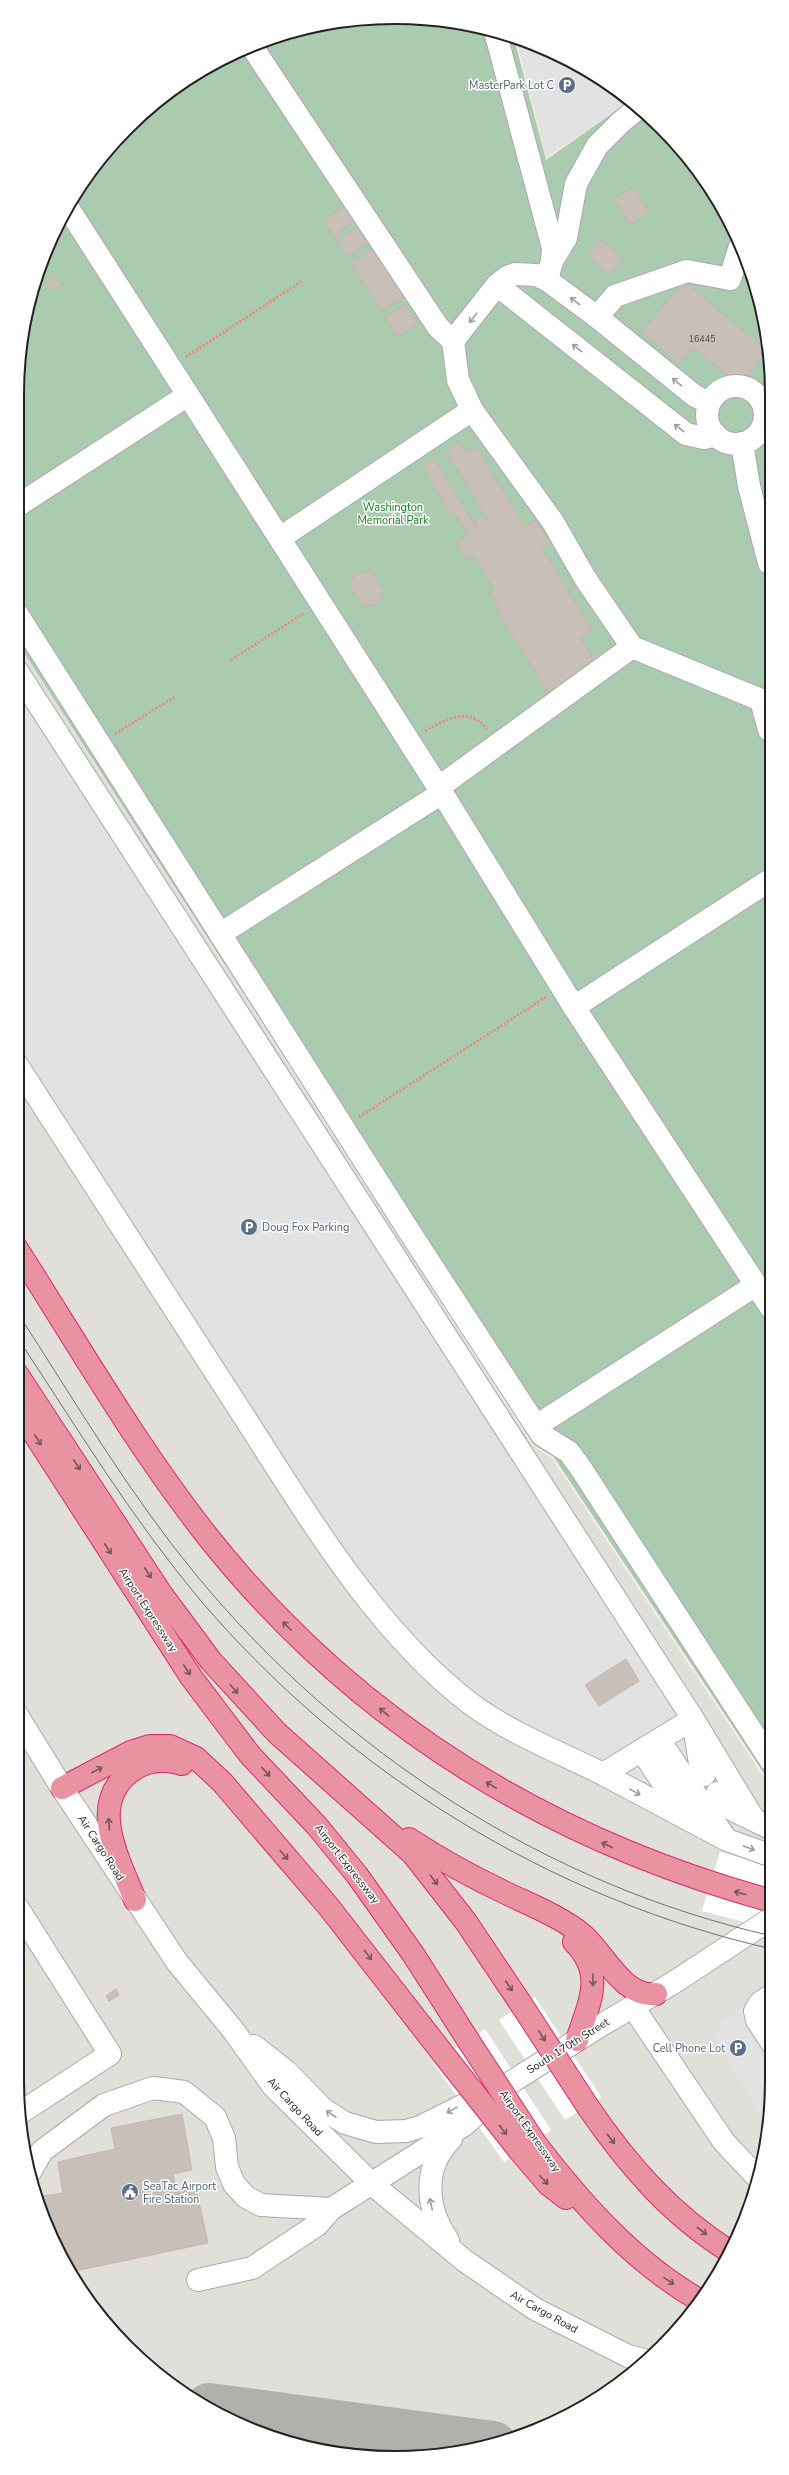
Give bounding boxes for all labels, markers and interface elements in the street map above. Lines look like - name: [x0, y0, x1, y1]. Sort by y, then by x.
- parking icon: MasterPark Lot C: [557, 75, 577, 95]
- place label: MasterPark Lot C: [469, 78, 554, 93]
- one-way arrow: [570, 296, 581, 305]
- one-way arrow: [469, 312, 477, 323]
- house number: 16445: [688, 333, 716, 345]
- one-way arrow: [572, 344, 583, 352]
- one-way arrow: [671, 377, 682, 386]
- one-way arrow: [674, 424, 685, 433]
- park label: Washington Memorial Park: [357, 500, 429, 528]
- parking icon: Doug Fox Parking: [239, 1217, 259, 1237]
- place label: Doug Fox Parking: [262, 1220, 349, 1235]
- one-way arrow: [34, 1434, 42, 1445]
- one-way arrow: [73, 1459, 81, 1470]
- one-way arrow: [105, 1543, 113, 1555]
- street label: Airport Expressway: [115, 1565, 181, 1655]
- one-way arrow: [144, 1568, 152, 1579]
- one-way arrow: [282, 1621, 292, 1631]
- one-way arrow: [183, 1664, 191, 1676]
- one-way arrow: [230, 1683, 239, 1694]
- one-way arrow: [379, 1708, 390, 1716]
- one-way arrow: [91, 1766, 103, 1773]
- one-way arrow: [262, 1767, 271, 1777]
- one-way arrow: [485, 1781, 497, 1789]
- one-way arrow: [629, 1789, 641, 1796]
- street label: Air Cargo Road: [74, 1812, 128, 1884]
- one-way arrow: [105, 1818, 113, 1831]
- street label: Airport Expressway: [311, 1821, 383, 1907]
- one-way arrow: [601, 1841, 613, 1848]
- one-way arrow: [743, 1845, 755, 1853]
- one-way arrow: [280, 1849, 289, 1860]
- one-way arrow: [430, 1874, 439, 1885]
- one-way arrow: [734, 1888, 747, 1896]
- one-way arrow: [363, 1949, 372, 1960]
- one-way arrow: [589, 1973, 597, 1986]
- one-way arrow: [506, 1980, 514, 1992]
- street label: South 170th Street: [524, 2014, 612, 2077]
- one-way arrow: [538, 2031, 546, 2042]
- parking icon: Cell Phone Lot: [728, 2038, 748, 2058]
- place label: Cell Phone Lot: [653, 2041, 725, 2056]
- street label: Air Cargo Road: [264, 2074, 326, 2140]
- street label: Airport Expressway: [496, 2087, 564, 2175]
- one-way arrow: [446, 2106, 458, 2114]
- one-way arrow: [326, 2110, 337, 2118]
- one-way arrow: [498, 2124, 507, 2135]
- one-way arrow: [607, 2134, 615, 2145]
- one-way arrow: [540, 2175, 549, 2185]
- place label: SeaTac Airport Fire Station: [143, 2179, 216, 2207]
- public building icon: SeaTac Airport Fire Station: [120, 2182, 140, 2202]
- one-way arrow: [427, 2198, 435, 2211]
- one-way arrow: [696, 2227, 707, 2236]
- one-way arrow: [664, 2277, 675, 2285]
- street label: Air Cargo Road: [507, 2287, 581, 2337]

